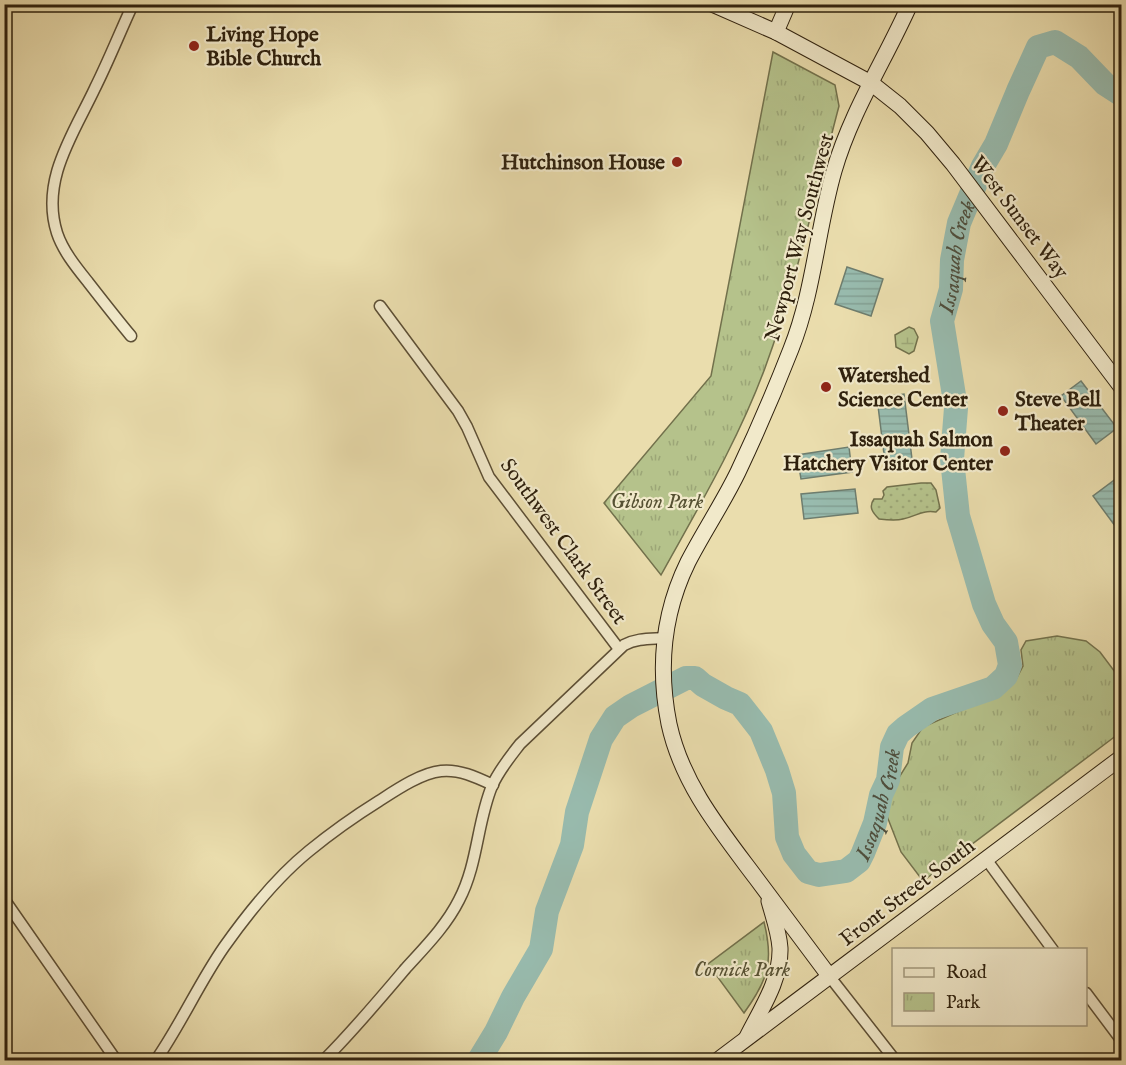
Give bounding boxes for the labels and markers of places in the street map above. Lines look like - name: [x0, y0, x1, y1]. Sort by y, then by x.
- place label: Living Hope Bible Church: [206, 22, 322, 73]
- marker: Living Hope Bible Church: [187, 39, 201, 53]
- place label: Hutchinson House: [501, 150, 665, 177]
- marker: Hutchinson House: [670, 155, 684, 169]
- place label: Watershed Science Center: [837, 363, 968, 414]
- marker: Watershed Science Center: [819, 380, 833, 394]
- place label: Steve Bell Theater: [1014, 387, 1102, 438]
- marker: Steve Bell Theater: [996, 404, 1010, 418]
- place label: Issaquah Salmon Hatchery Visitor Center: [783, 427, 993, 478]
- marker: Issaquah Salmon Hatchery Visitor Center: [998, 444, 1012, 458]

